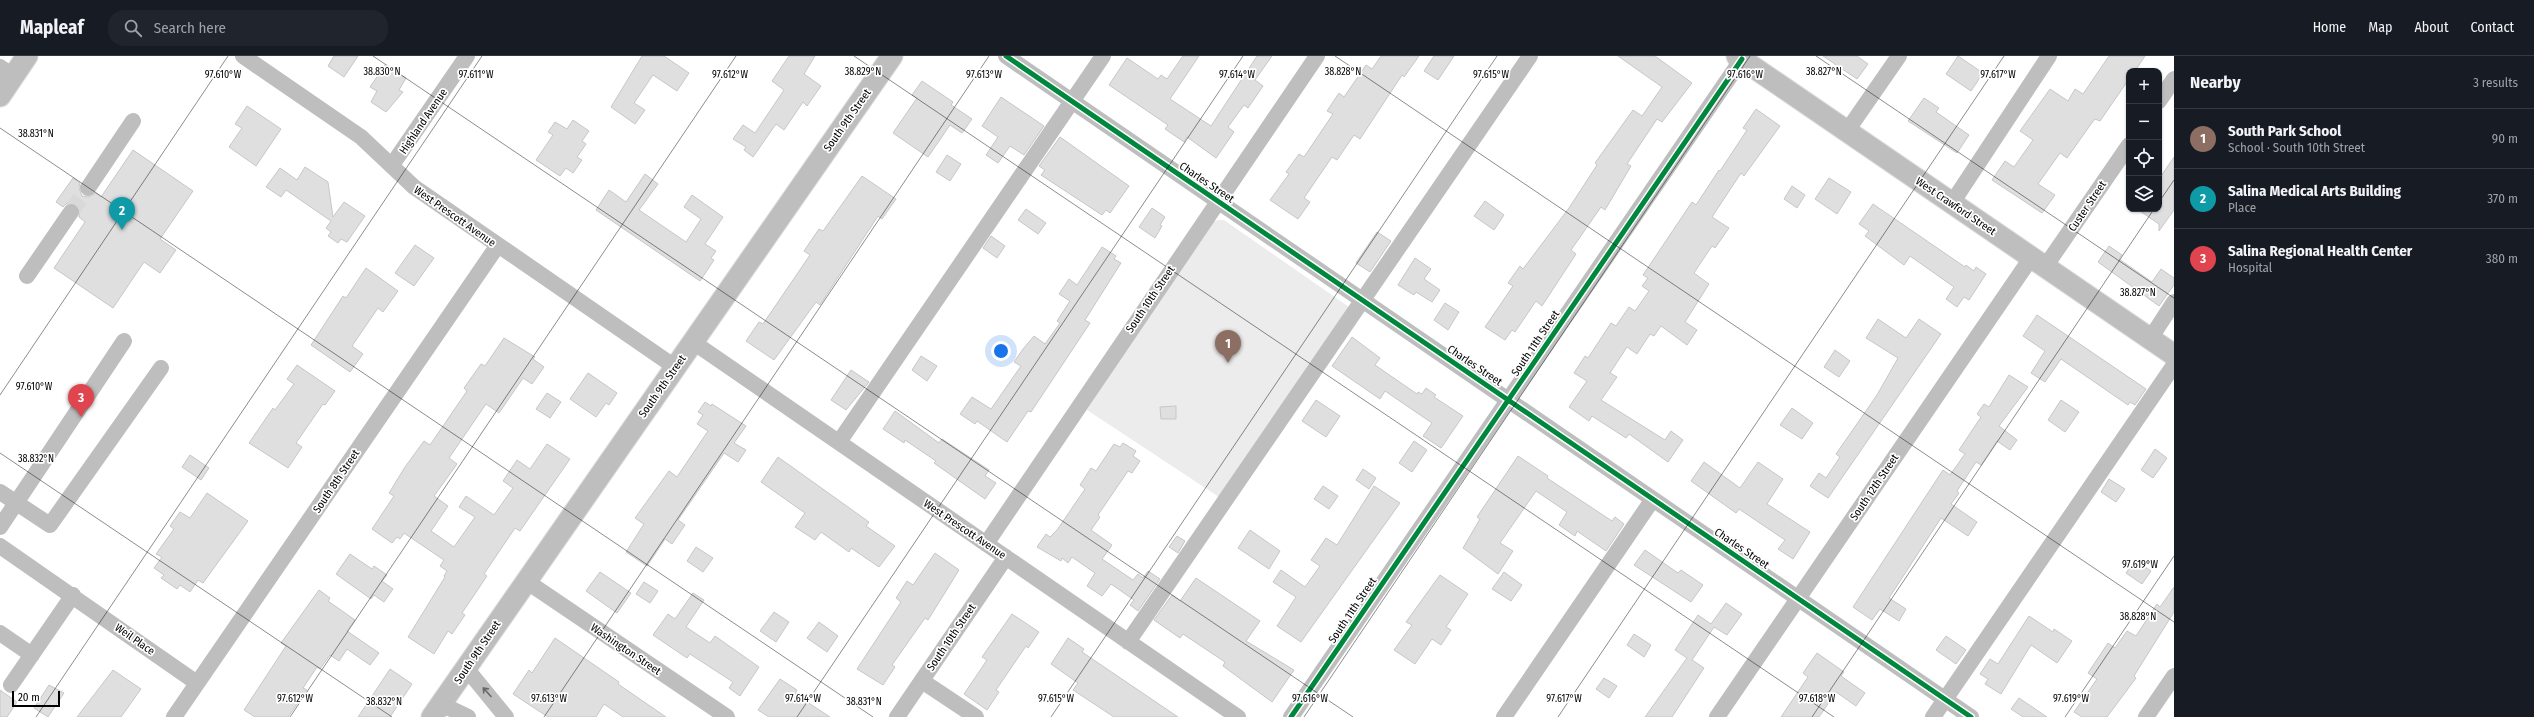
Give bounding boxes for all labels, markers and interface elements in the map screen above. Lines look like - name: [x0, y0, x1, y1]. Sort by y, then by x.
- search box: [108, 10, 388, 46]
- text: Mapleaf: [20, 16, 84, 39]
- icon: search: [122, 17, 144, 39]
- text: Search here: [154, 19, 226, 37]
- text: Home: [2313, 19, 2346, 36]
- text: Map: [2368, 19, 2392, 36]
- text: About: [2414, 19, 2449, 36]
- text: Contact: [2471, 19, 2514, 36]
- text: 38.830°N: [363, 66, 401, 78]
- text: 38.829°N: [845, 66, 881, 78]
- text: 38.828°N: [1325, 66, 1361, 78]
- text: 38.827°N: [1806, 66, 1842, 78]
- map controls: [2126, 68, 2162, 212]
- button: +: [2126, 68, 2162, 104]
- text: 97.610°W: [205, 69, 242, 81]
- text: 97.611°W: [458, 69, 494, 81]
- text: 97.612°W: [712, 69, 748, 81]
- text: 97.613°W: [966, 69, 1002, 81]
- text: 97.614°W: [1219, 69, 1256, 81]
- text: 97.615°W: [1473, 69, 1509, 81]
- text: 97.616°W: [1727, 69, 1764, 81]
- text: 97.617°W: [1980, 69, 2016, 81]
- text: Nearby: [2190, 72, 2241, 93]
- text: 3 results: [2473, 75, 2518, 90]
- street label: Highland Avenue: [397, 86, 450, 156]
- street label: South 9th Street: [821, 86, 874, 154]
- button: −: [2126, 104, 2162, 140]
- text: South Park School: [2228, 122, 2341, 140]
- text: 38.831°N: [18, 128, 54, 140]
- text: 1: [2200, 131, 2206, 146]
- text: 90 m: [2492, 131, 2518, 146]
- button: locate: [2126, 140, 2162, 176]
- text: School · South 10th Street: [2228, 140, 2365, 155]
- street label: Charles Street: [1177, 159, 1237, 206]
- street label: West Crawford Street: [1913, 175, 1999, 238]
- button: layers: [2126, 176, 2162, 212]
- street label: Custer Street: [2066, 178, 2109, 234]
- text: Salina Medical Arts Building: [2228, 182, 2401, 200]
- street label: West Prescott Avenue: [411, 183, 498, 249]
- text: 2: [2200, 191, 2206, 206]
- text: 370 m: [2487, 191, 2518, 206]
- pin: 2: [109, 197, 135, 230]
- text: Place: [2228, 200, 2256, 215]
- text: Salina Regional Health Center: [2228, 242, 2412, 260]
- text: 3: [2200, 251, 2206, 266]
- text: 380 m: [2486, 251, 2518, 266]
- text: Hospital: [2228, 260, 2272, 275]
- street label: South 10th Street: [1123, 263, 1178, 335]
- text: 38.827°N: [2120, 287, 2156, 299]
- street label: South 11th Street: [1509, 308, 1562, 379]
- pin: 1: [1215, 330, 1241, 363]
- your location: [991, 341, 1011, 361]
- street label: Charles Street: [1445, 342, 1505, 389]
- street label: South 9th Street: [636, 352, 689, 420]
- text: 97.610°W: [16, 381, 53, 393]
- pin: 3: [68, 384, 94, 417]
- street label: South 8th Street: [310, 447, 363, 515]
- street label: South 12th Street: [1847, 451, 1902, 523]
- text: 38.832°N: [18, 453, 54, 465]
- street label: West Prescott Avenue: [921, 497, 1008, 562]
- street label: Charles Street: [1712, 525, 1772, 572]
- text: 97.619°W: [2122, 559, 2159, 571]
- street label: South 11th Street: [1326, 575, 1379, 646]
- street label: South 10th Street: [924, 601, 979, 673]
- text: 38.828°N: [2120, 611, 2156, 623]
- street label: South 9th Street: [452, 618, 504, 686]
- street label: Weil Place: [112, 621, 157, 658]
- street label: Washington Street: [588, 621, 664, 678]
- one-way arrow: [482, 687, 492, 697]
- scale bar: [12, 689, 60, 708]
- text: 20 m: [18, 691, 40, 704]
- text: 97.612°W: [277, 693, 313, 705]
- text: 97.613°W: [531, 693, 567, 705]
- text: 97.614°W: [785, 693, 822, 705]
- text: 97.615°W: [1038, 693, 1074, 705]
- text: 97.616°W: [1292, 693, 1329, 705]
- text: 97.617°W: [1546, 693, 1582, 705]
- text: 97.618°W: [1799, 693, 1836, 705]
- text: 97.619°W: [2053, 693, 2090, 705]
- text: 38.832°N: [366, 696, 402, 708]
- text: 38.831°N: [846, 696, 882, 708]

